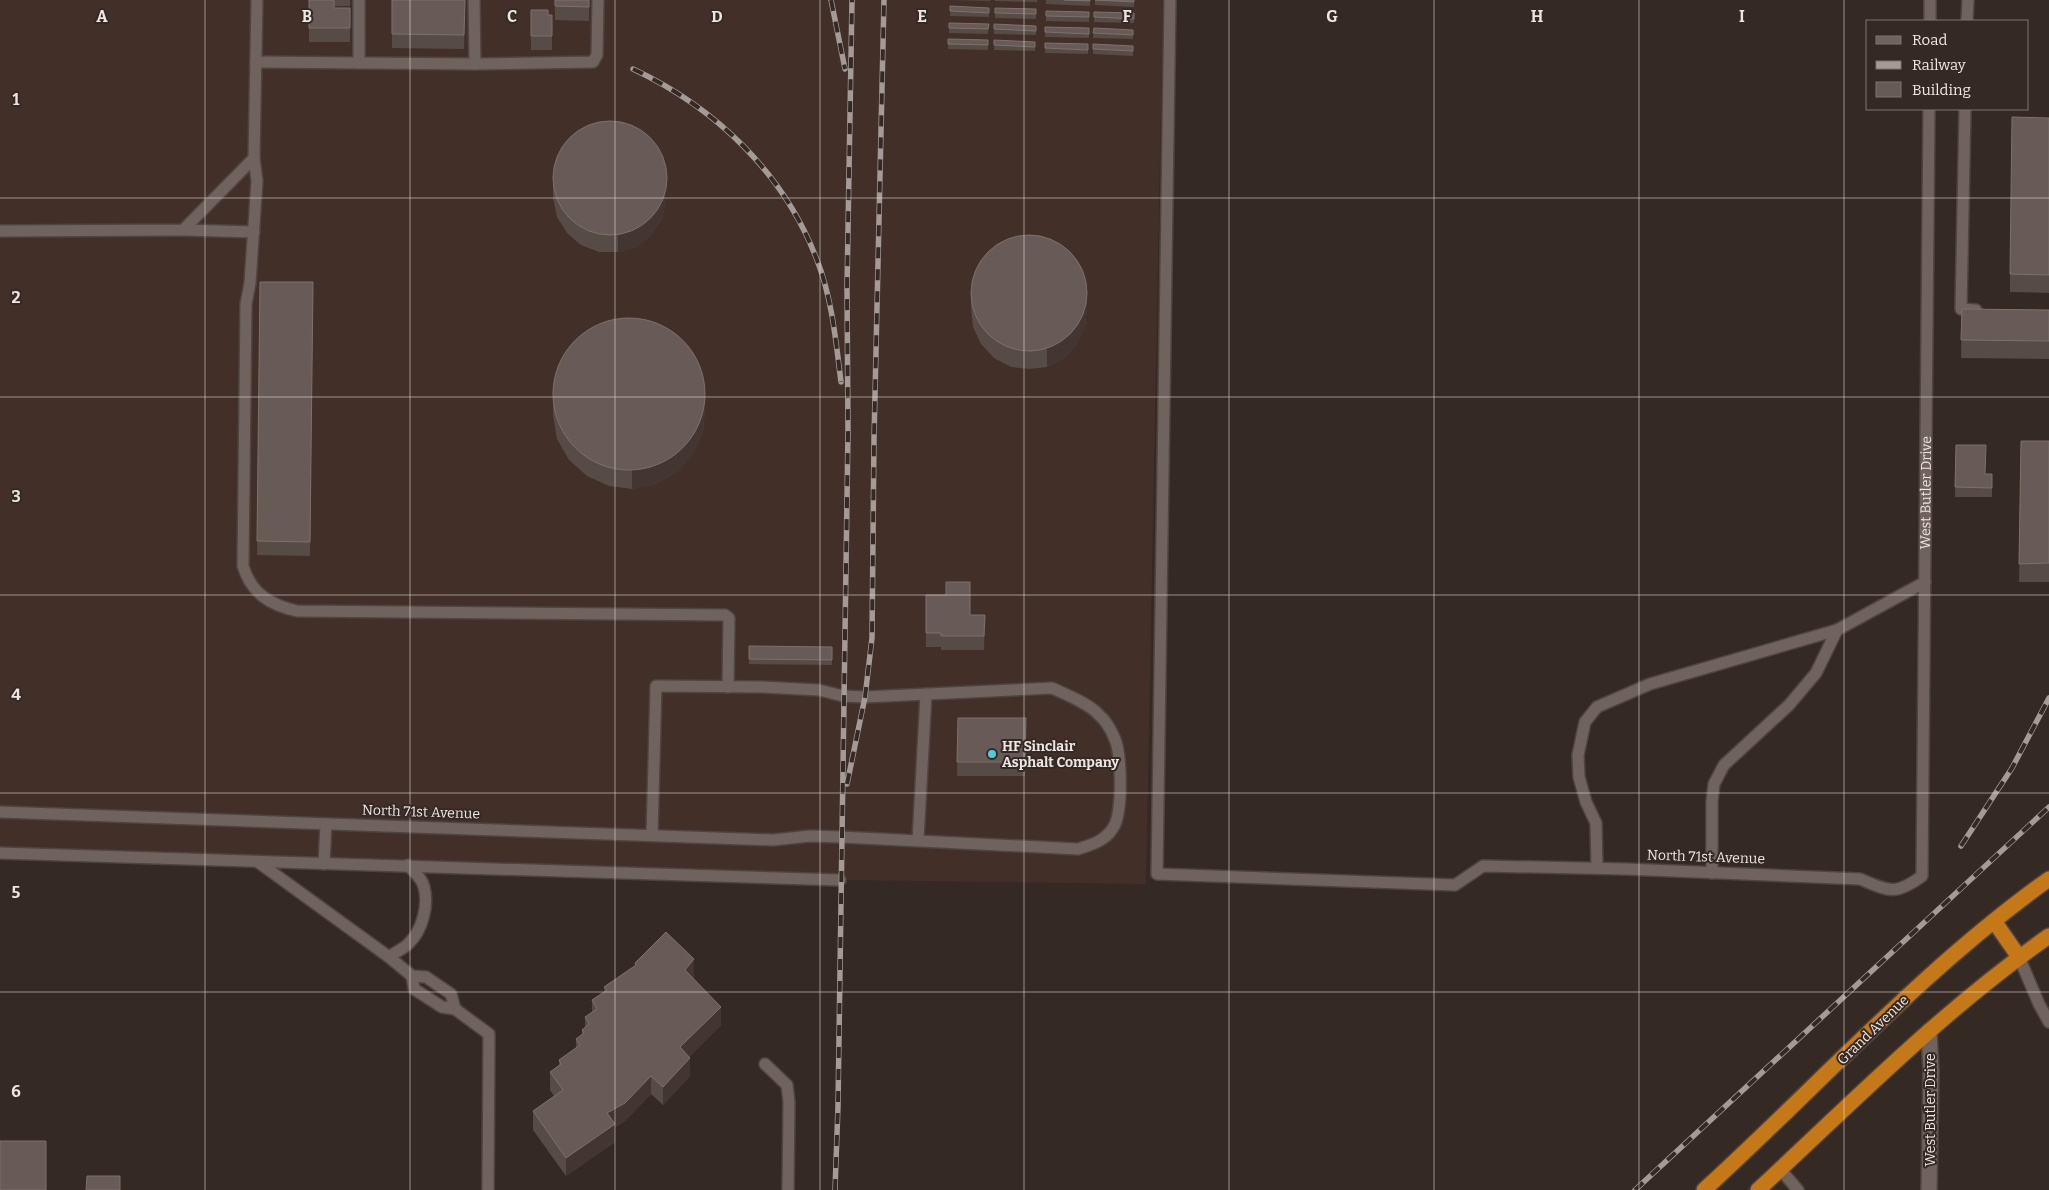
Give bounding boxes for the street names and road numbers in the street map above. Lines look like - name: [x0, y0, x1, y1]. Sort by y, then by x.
- street label: West Butler Drive: [1916, 436, 1935, 549]
- street label: North 71st Avenue: [362, 801, 480, 823]
- street label: North 71st Avenue: [1647, 846, 1765, 868]
- street label: Grand Avenue: [1834, 992, 1912, 1068]
- street label: West Butler Drive: [1922, 1053, 1939, 1167]

